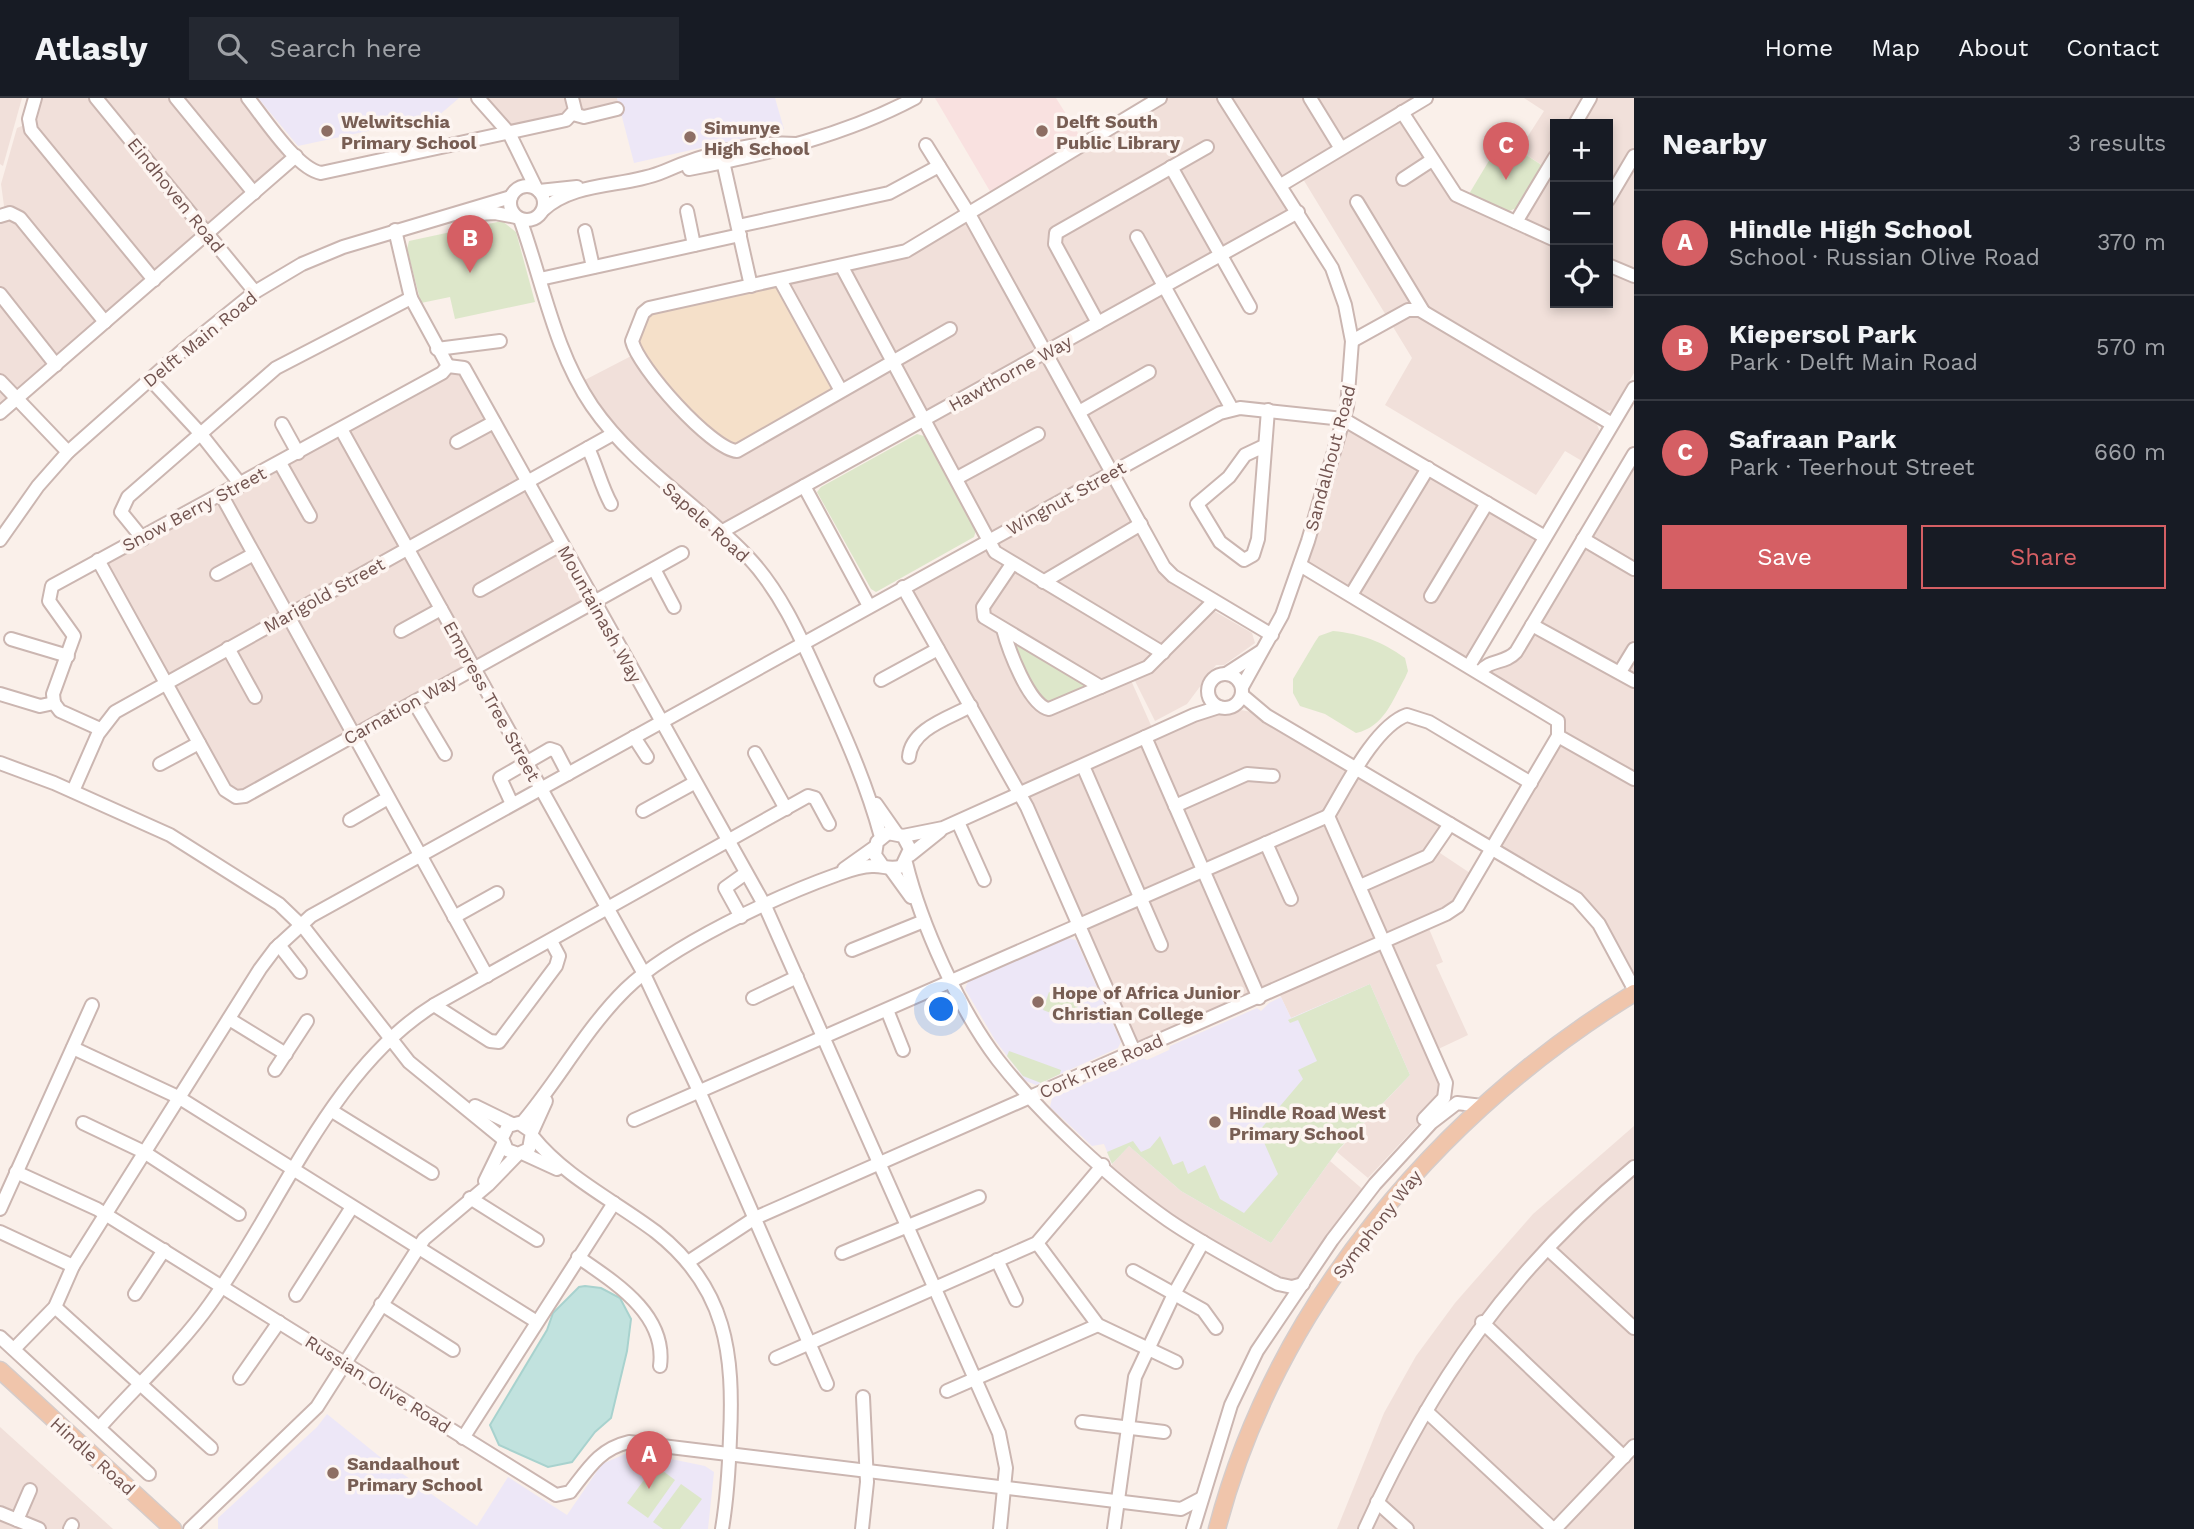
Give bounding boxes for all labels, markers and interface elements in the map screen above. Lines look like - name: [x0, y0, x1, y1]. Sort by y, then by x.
- search box: [189, 17, 679, 80]
- text: Atlasly: [35, 29, 147, 68]
- icon: search: [213, 29, 251, 67]
- text: Search here: [269, 33, 422, 63]
- text: Home: [1765, 34, 1833, 62]
- text: Map: [1871, 34, 1920, 62]
- text: About: [1958, 34, 2028, 62]
- text: Contact: [2066, 34, 2159, 62]
- place label: Welwitschia Primary School: [341, 111, 477, 153]
- place label: Delft South Public Library: [1056, 111, 1181, 153]
- place label: Simunye High School: [704, 117, 810, 159]
- map controls: [1550, 119, 1613, 308]
- button: +: [1550, 119, 1613, 182]
- pin: C: [1483, 122, 1529, 180]
- marker: Welwitschia Primary School: [319, 123, 335, 139]
- marker: Delft South Public Library: [1034, 123, 1050, 139]
- text: Nearby: [1662, 126, 1767, 161]
- marker: Simunye High School: [682, 129, 698, 145]
- text: 3 results: [2068, 130, 2166, 157]
- street label: Eindhoven Road: [123, 133, 229, 257]
- button: −: [1550, 182, 1613, 245]
- text: Hindle High School: [1729, 214, 1972, 244]
- pin: B: [447, 215, 493, 273]
- text: A: [1677, 229, 1693, 256]
- text: 370 m: [2097, 229, 2166, 256]
- text: School · Russian Olive Road: [1729, 244, 2040, 271]
- button: locate: [1550, 245, 1613, 308]
- street label: Delft Main Road: [139, 287, 261, 391]
- text: Kiepersol Park: [1729, 319, 1917, 349]
- street label: Hawthorne Way: [945, 330, 1076, 416]
- text: B: [1677, 334, 1693, 361]
- text: 570 m: [2096, 334, 2166, 361]
- text: Park · Delft Main Road: [1729, 349, 1978, 376]
- street label: Sandalhout Road: [1300, 383, 1360, 533]
- text: Safraan Park: [1729, 424, 1896, 454]
- text: C: [1677, 439, 1693, 466]
- text: 660 m: [2094, 439, 2166, 466]
- text: Park · Teerhout Street: [1729, 454, 1974, 481]
- street label: Wingnut Street: [1003, 456, 1130, 539]
- street label: Snow Berry Street: [118, 462, 270, 556]
- street label: Sapele Road: [658, 478, 754, 566]
- button: Save: [1662, 525, 1907, 589]
- button: Share: [1921, 525, 2166, 589]
- street label: Mountainash Way: [554, 542, 647, 687]
- street label: Marigold Street: [260, 553, 389, 637]
- street label: Empress Tree Street: [439, 617, 545, 785]
- street label: Carnation Way: [340, 669, 461, 749]
- place label: Hope of Africa Junior Christian College: [1052, 982, 1241, 1024]
- your location: [924, 992, 958, 1026]
- marker: Hope of Africa Junior Christian College: [1030, 994, 1046, 1010]
- street label: Cork Tree Road: [1036, 1029, 1166, 1103]
- place label: Hindle Road West Primary School: [1229, 1102, 1386, 1144]
- marker: Hindle Road West Primary School: [1207, 1114, 1223, 1130]
- street label: Symphony Way: [1328, 1165, 1426, 1282]
- street label: Russian Olive Road: [301, 1331, 455, 1437]
- street label: Hindle Road: [46, 1413, 140, 1499]
- pin: A: [626, 1431, 672, 1489]
- place label: Sandaalhout Primary School: [347, 1453, 483, 1495]
- marker: Sandaalhout Primary School: [325, 1465, 341, 1481]

